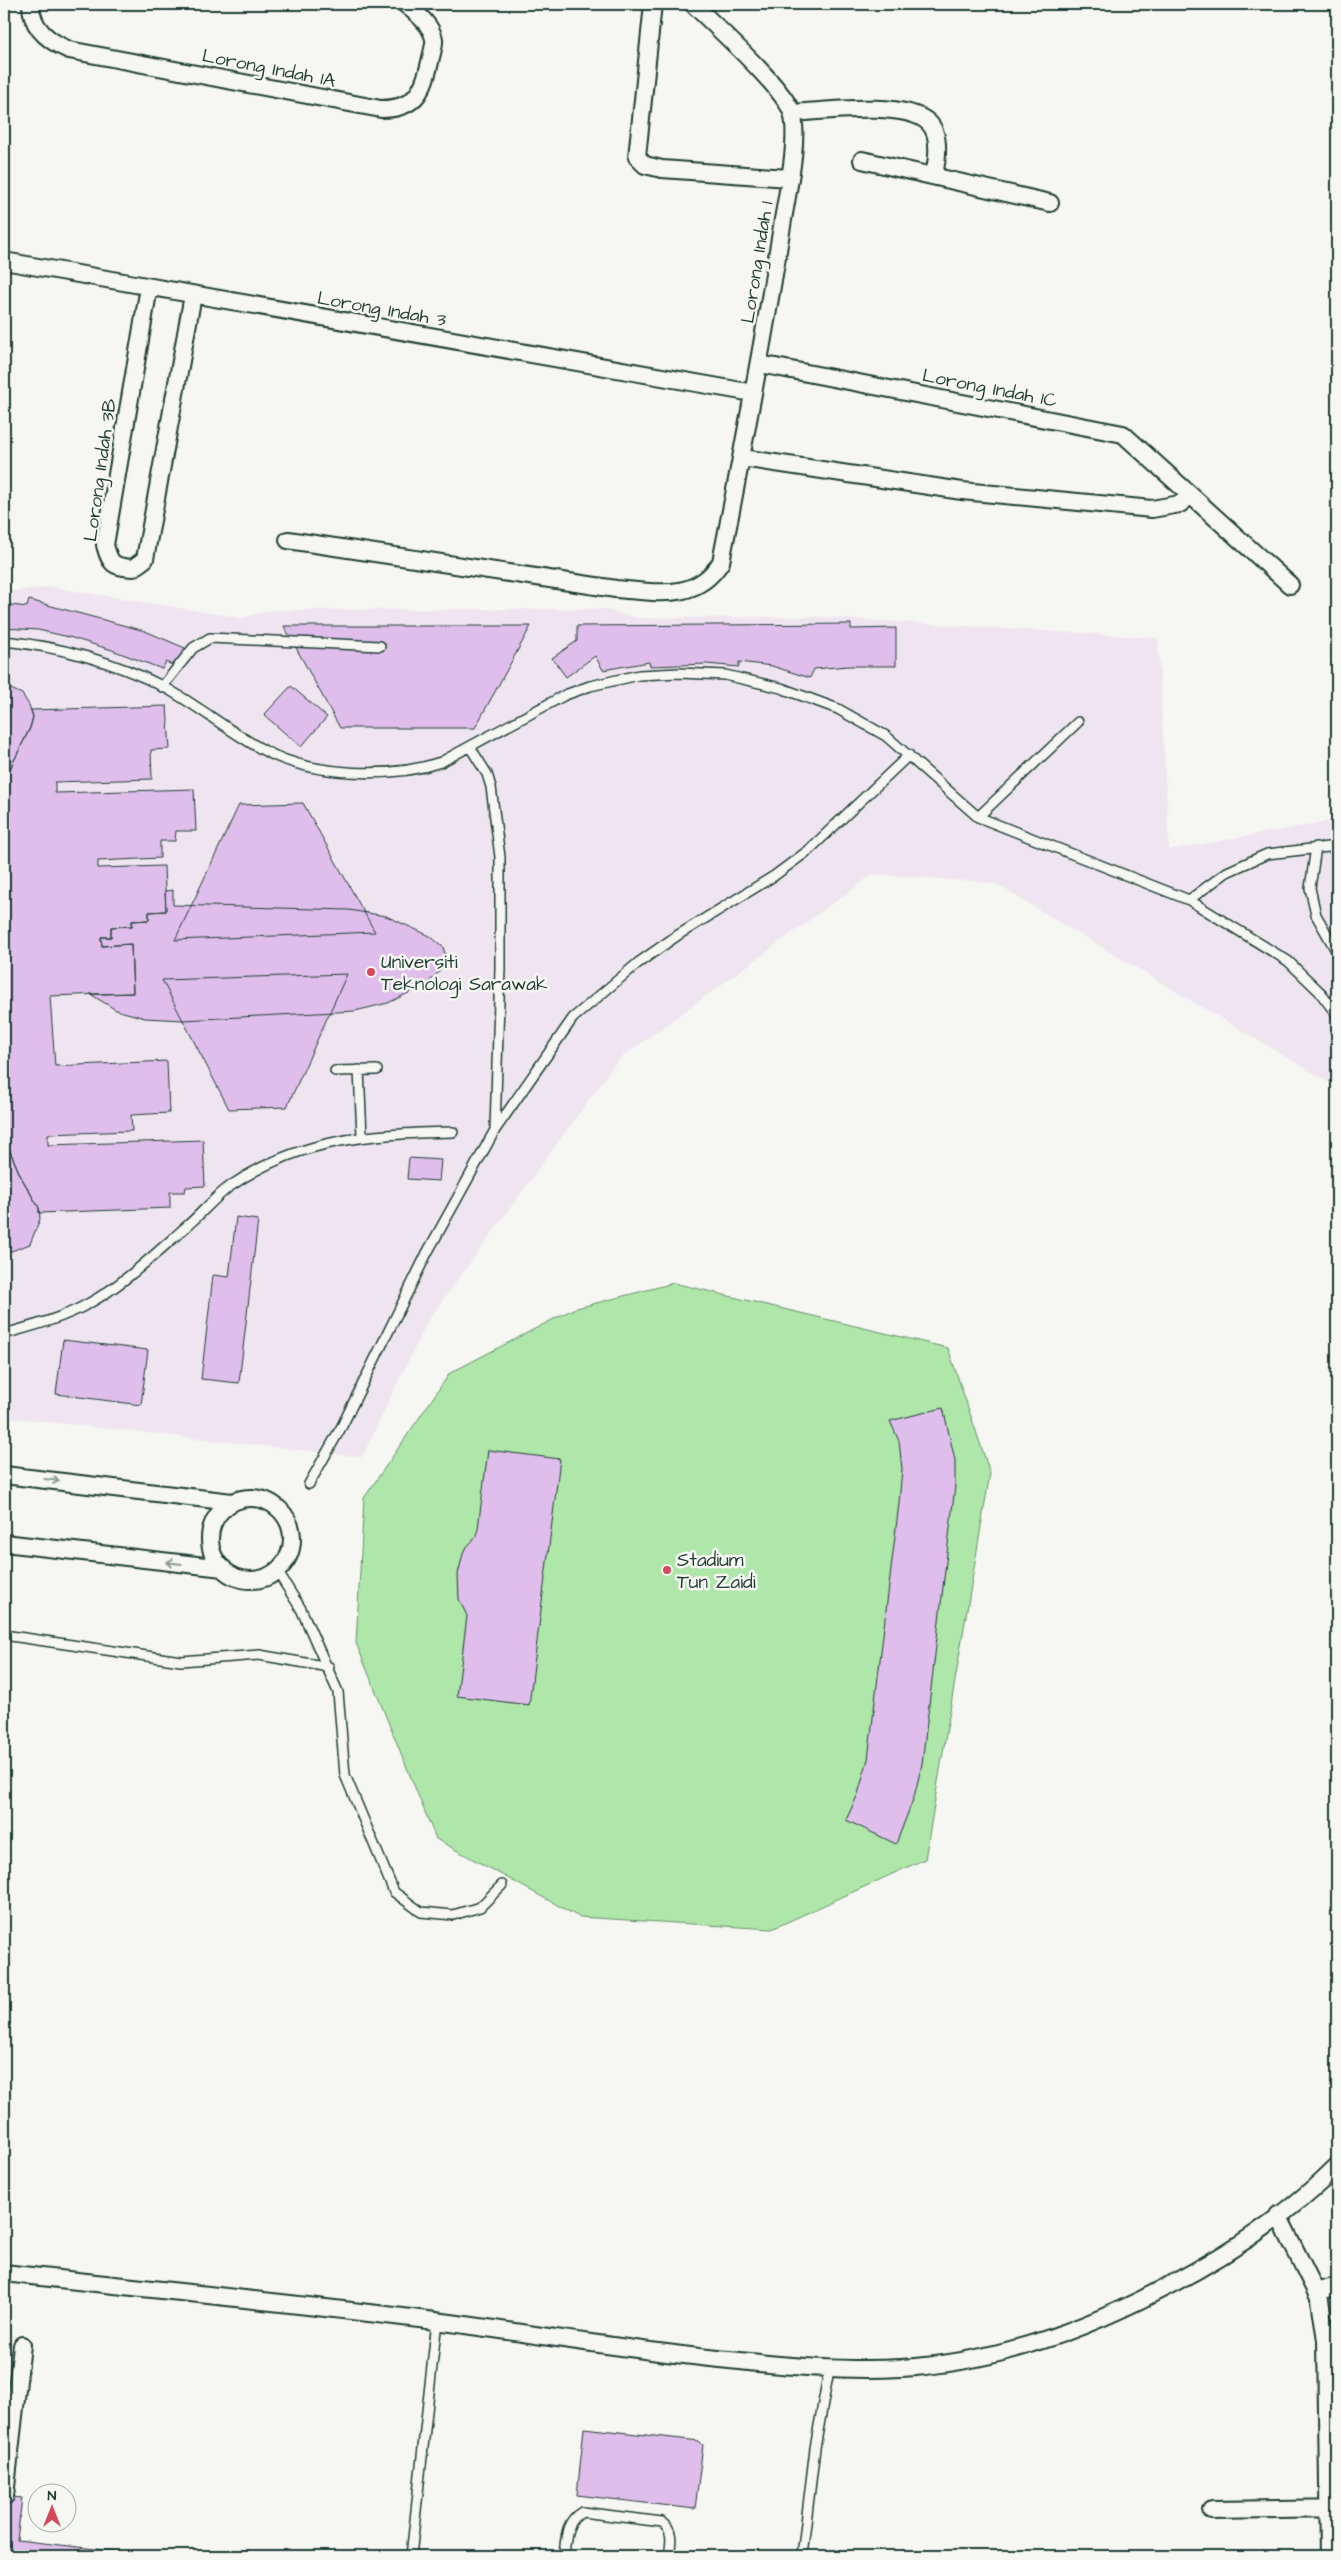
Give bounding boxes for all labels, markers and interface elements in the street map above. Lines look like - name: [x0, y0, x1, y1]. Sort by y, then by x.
- street label: Lorong Indah 1A: [200, 42, 338, 96]
- street label: Lorong Indah 1: [735, 199, 782, 325]
- street label: Lorong Indah 3: [315, 285, 449, 335]
- street label: Lorong Indah 1C: [920, 362, 1060, 416]
- street label: Lorong Indah 3B: [77, 397, 125, 543]
- place label: Universiti Teknologi Sarawak: [381, 949, 548, 999]
- marker: Universiti Teknologi Sarawak: [365, 966, 377, 978]
- one-way arrow: [44, 1475, 60, 1485]
- place label: Stadium Tun Zaidi: [677, 1547, 756, 1596]
- one-way arrow: [166, 1558, 182, 1568]
- marker: Stadium Tun Zaidi: [661, 1564, 673, 1576]
- north arrow: [28, 2482, 78, 2532]
- text: N: [48, 2486, 57, 2506]

